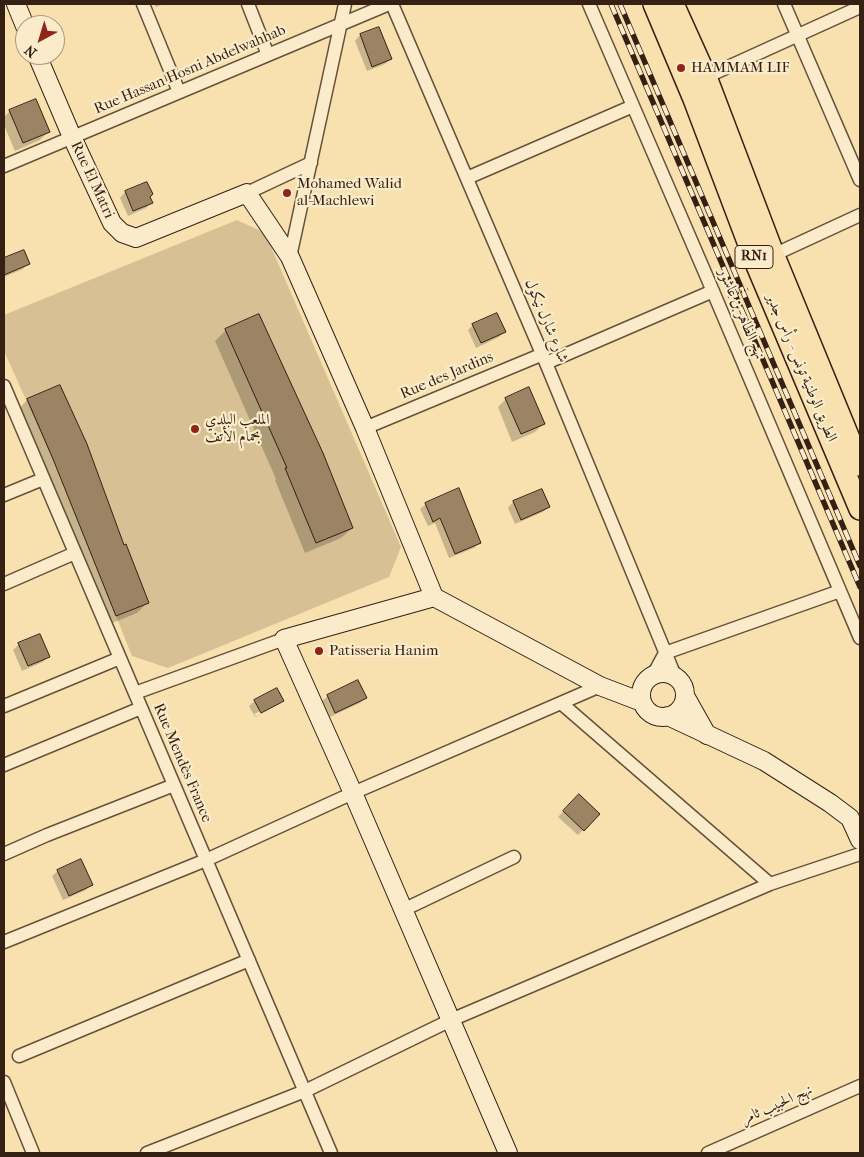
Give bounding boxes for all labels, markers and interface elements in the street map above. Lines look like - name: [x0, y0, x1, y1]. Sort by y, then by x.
- north arrow: [15, 15, 65, 65]
- street label: Rue Hassan Hosni Abdelwahhab: [92, 21, 288, 119]
- text: N: [21, 41, 40, 61]
- place label: HAMMAM LIF: [691, 59, 790, 77]
- marker: HAMMAM LIF: [675, 62, 687, 74]
- street label: Rue El Matri: [66, 139, 118, 221]
- place label: Mohamed Walid al-Machlewi: [297, 175, 402, 210]
- marker: Mohamed Walid al-Machlewi: [281, 187, 293, 199]
- road number: RN1: [735, 246, 773, 268]
- street label: نهج الطاهر بن عاشور: [714, 266, 768, 362]
- street label: شارع شارل نيكول: [520, 276, 572, 366]
- street label: الطريق الوطنية تونس - رأس جدير: [762, 291, 840, 445]
- street label: Rue des Jardins: [398, 348, 496, 404]
- place label: الملعب البلدي بحمام الأتف: [205, 411, 270, 446]
- marker: الملعب البلدي بحمام الأتف: [189, 423, 201, 435]
- place label: Patisseria Hanim: [329, 642, 438, 660]
- marker: Patisseria Hanim: [313, 645, 325, 657]
- street label: Rue Mendès France: [149, 701, 215, 825]
- street label: نهج الحبيب ثامر: [739, 1081, 815, 1129]

